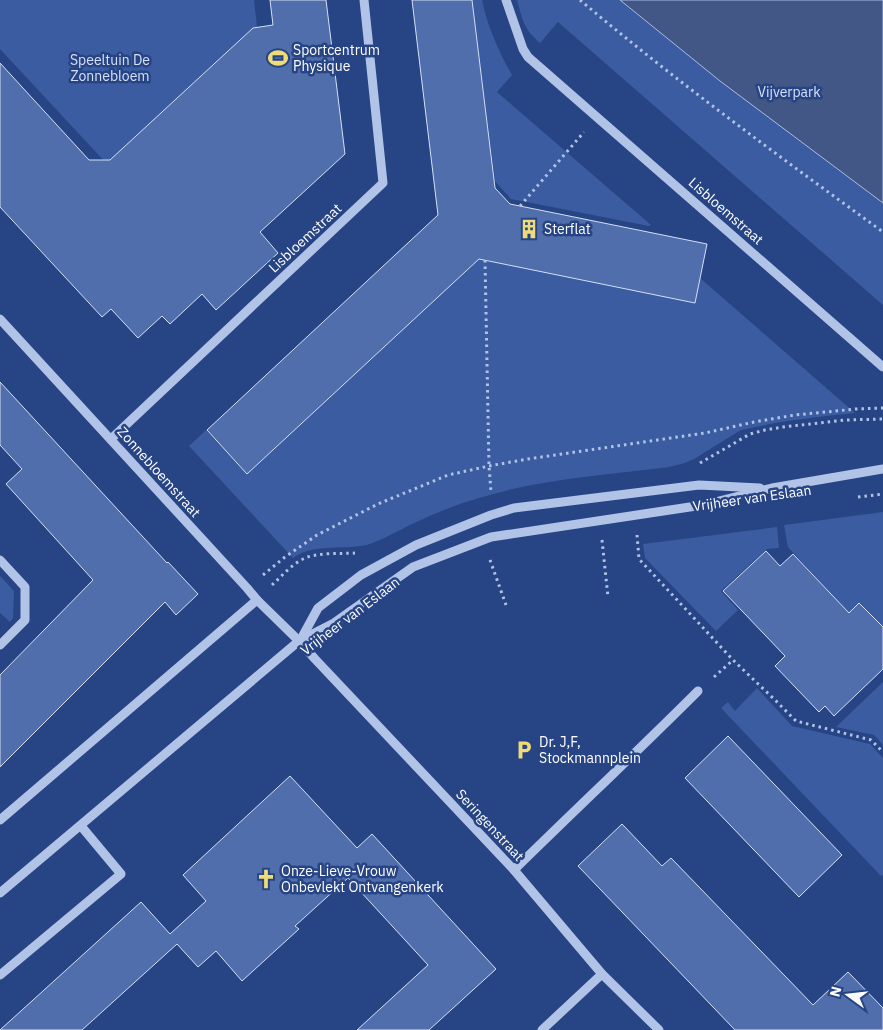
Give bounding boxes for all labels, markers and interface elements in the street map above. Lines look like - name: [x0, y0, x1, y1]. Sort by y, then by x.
- place label: Sportcentrum Physique: [293, 41, 380, 75]
- sports icon: Sportcentrum Physique: [267, 47, 289, 69]
- park label: Speeltuin De Zonnebloem: [70, 51, 150, 85]
- park label: Vijverpark: [757, 83, 821, 101]
- street label: Lisbloemstraat: [685, 174, 767, 249]
- street label: Lisbloemstraat: [265, 199, 345, 276]
- building icon: Sterflat: [518, 218, 540, 240]
- place label: Sterflat: [544, 220, 591, 238]
- street label: Zonnebloemstraat: [114, 423, 204, 521]
- street label: Vrijheer van Eslaan: [692, 481, 812, 515]
- street label: Vrijheer van Eslaan: [297, 573, 403, 659]
- place label: Dr. J,F, Stockmannplein: [539, 733, 641, 767]
- parking icon: Dr. J,F, Stockmannplein: [513, 739, 535, 761]
- street label: Seringenstraat: [452, 785, 528, 865]
- place label: Onze-Lieve-Vrouw Onbevlekt Ontvangenkerk: [281, 862, 444, 896]
- church icon: Onze-Lieve-Vrouw Onbevlekt Ontvangenkerk: [255, 868, 277, 890]
- north arrow: [823, 970, 873, 1020]
- text: N: [825, 984, 845, 999]

